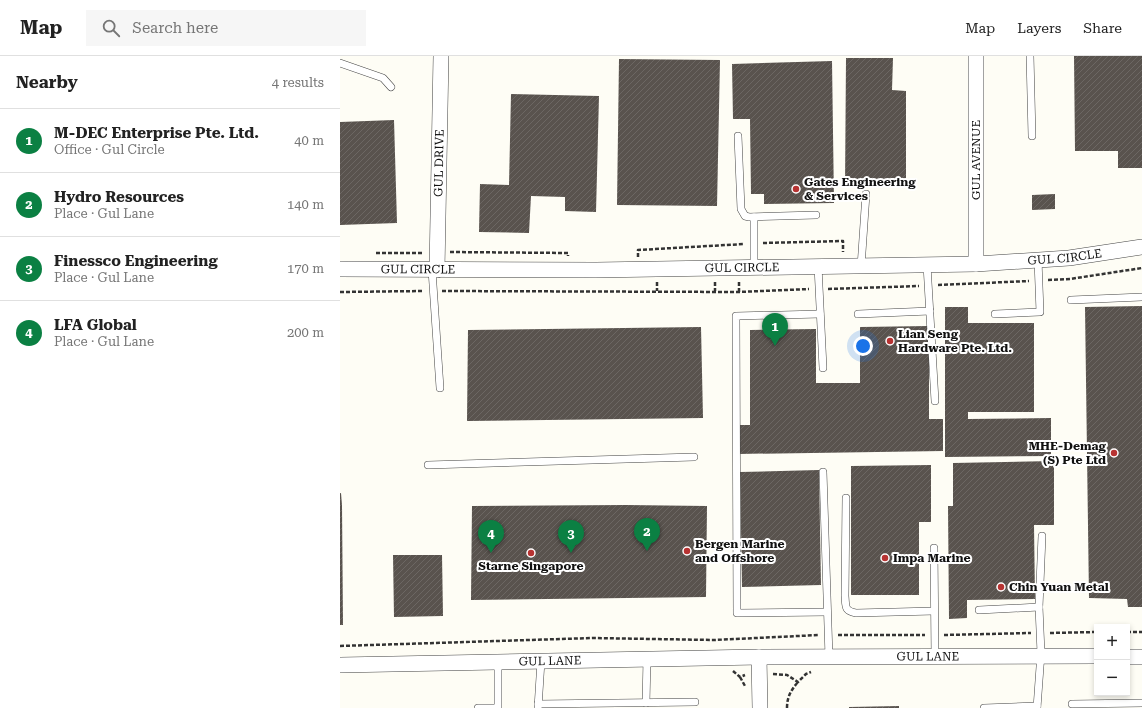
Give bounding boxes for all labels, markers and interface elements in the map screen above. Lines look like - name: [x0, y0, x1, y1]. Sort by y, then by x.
- search box: [86, 10, 366, 46]
- text: Map: [20, 16, 62, 39]
- icon: search: [100, 17, 122, 39]
- text: Search here: [132, 19, 218, 37]
- text: Map: [965, 20, 995, 36]
- text: Layers: [1017, 20, 1061, 36]
- text: Share: [1083, 20, 1122, 36]
- text: Nearby: [16, 72, 78, 92]
- text: 4 results: [272, 75, 324, 90]
- street label: GUL AVENUE: [969, 120, 983, 200]
- text: M-DEC Enterprise Pte. Ltd.: [54, 124, 259, 142]
- street label: GUL DRIVE: [431, 129, 447, 197]
- text: 1: [25, 133, 33, 148]
- text: 40 m: [294, 133, 324, 148]
- text: Office · Gul Circle: [54, 142, 165, 157]
- place label: Gates Engineering & Services: [804, 175, 916, 203]
- marker: Gates Engineering & Services: [791, 184, 801, 194]
- text: Hydro Resources: [54, 188, 184, 206]
- text: 2: [25, 197, 33, 212]
- text: 140 m: [287, 197, 324, 212]
- text: Place · Gul Lane: [54, 206, 154, 221]
- street label: GUL CIRCLE: [1027, 246, 1103, 268]
- text: Finessco Engineering: [54, 252, 218, 270]
- street label: GUL CIRCLE: [705, 260, 779, 275]
- text: 3: [25, 261, 33, 276]
- text: 170 m: [287, 261, 324, 276]
- street label: GUL CIRCLE: [381, 262, 455, 276]
- text: Place · Gul Lane: [54, 270, 154, 285]
- pin: 1: [762, 313, 788, 346]
- text: LFA Global: [54, 316, 137, 334]
- text: 4: [25, 325, 33, 340]
- text: 200 m: [287, 325, 324, 340]
- place label: Lian Seng Hardware Pte. Ltd.: [898, 327, 1012, 355]
- text: Place · Gul Lane: [54, 334, 154, 349]
- your location: [853, 336, 873, 356]
- marker: Lian Seng Hardware Pte. Ltd.: [885, 336, 895, 346]
- place label: MHE-Demag (S) Pte Ltd: [1028, 439, 1107, 467]
- marker: MHE-Demag (S) Pte Ltd: [1109, 448, 1119, 458]
- pin: 2: [634, 518, 660, 551]
- pin: 4: [478, 520, 504, 553]
- pin: 3: [558, 520, 584, 553]
- place label: Bergen Marine and Offshore: [695, 537, 785, 565]
- marker: Bergen Marine and Offshore: [682, 546, 692, 556]
- marker: Starne Singapore: [526, 548, 536, 558]
- place label: Impa Marine: [893, 551, 971, 565]
- marker: Impa Marine: [880, 553, 890, 563]
- place label: Starne Singapore: [478, 559, 584, 573]
- place label: Chin Yuan Metal: [1009, 580, 1109, 594]
- marker: Chin Yuan Metal: [996, 582, 1006, 592]
- map controls: [1094, 624, 1130, 696]
- button: +: [1094, 624, 1130, 660]
- street label: GUL LANE: [897, 649, 959, 664]
- street label: GUL LANE: [518, 653, 581, 669]
- button: −: [1094, 660, 1130, 696]

